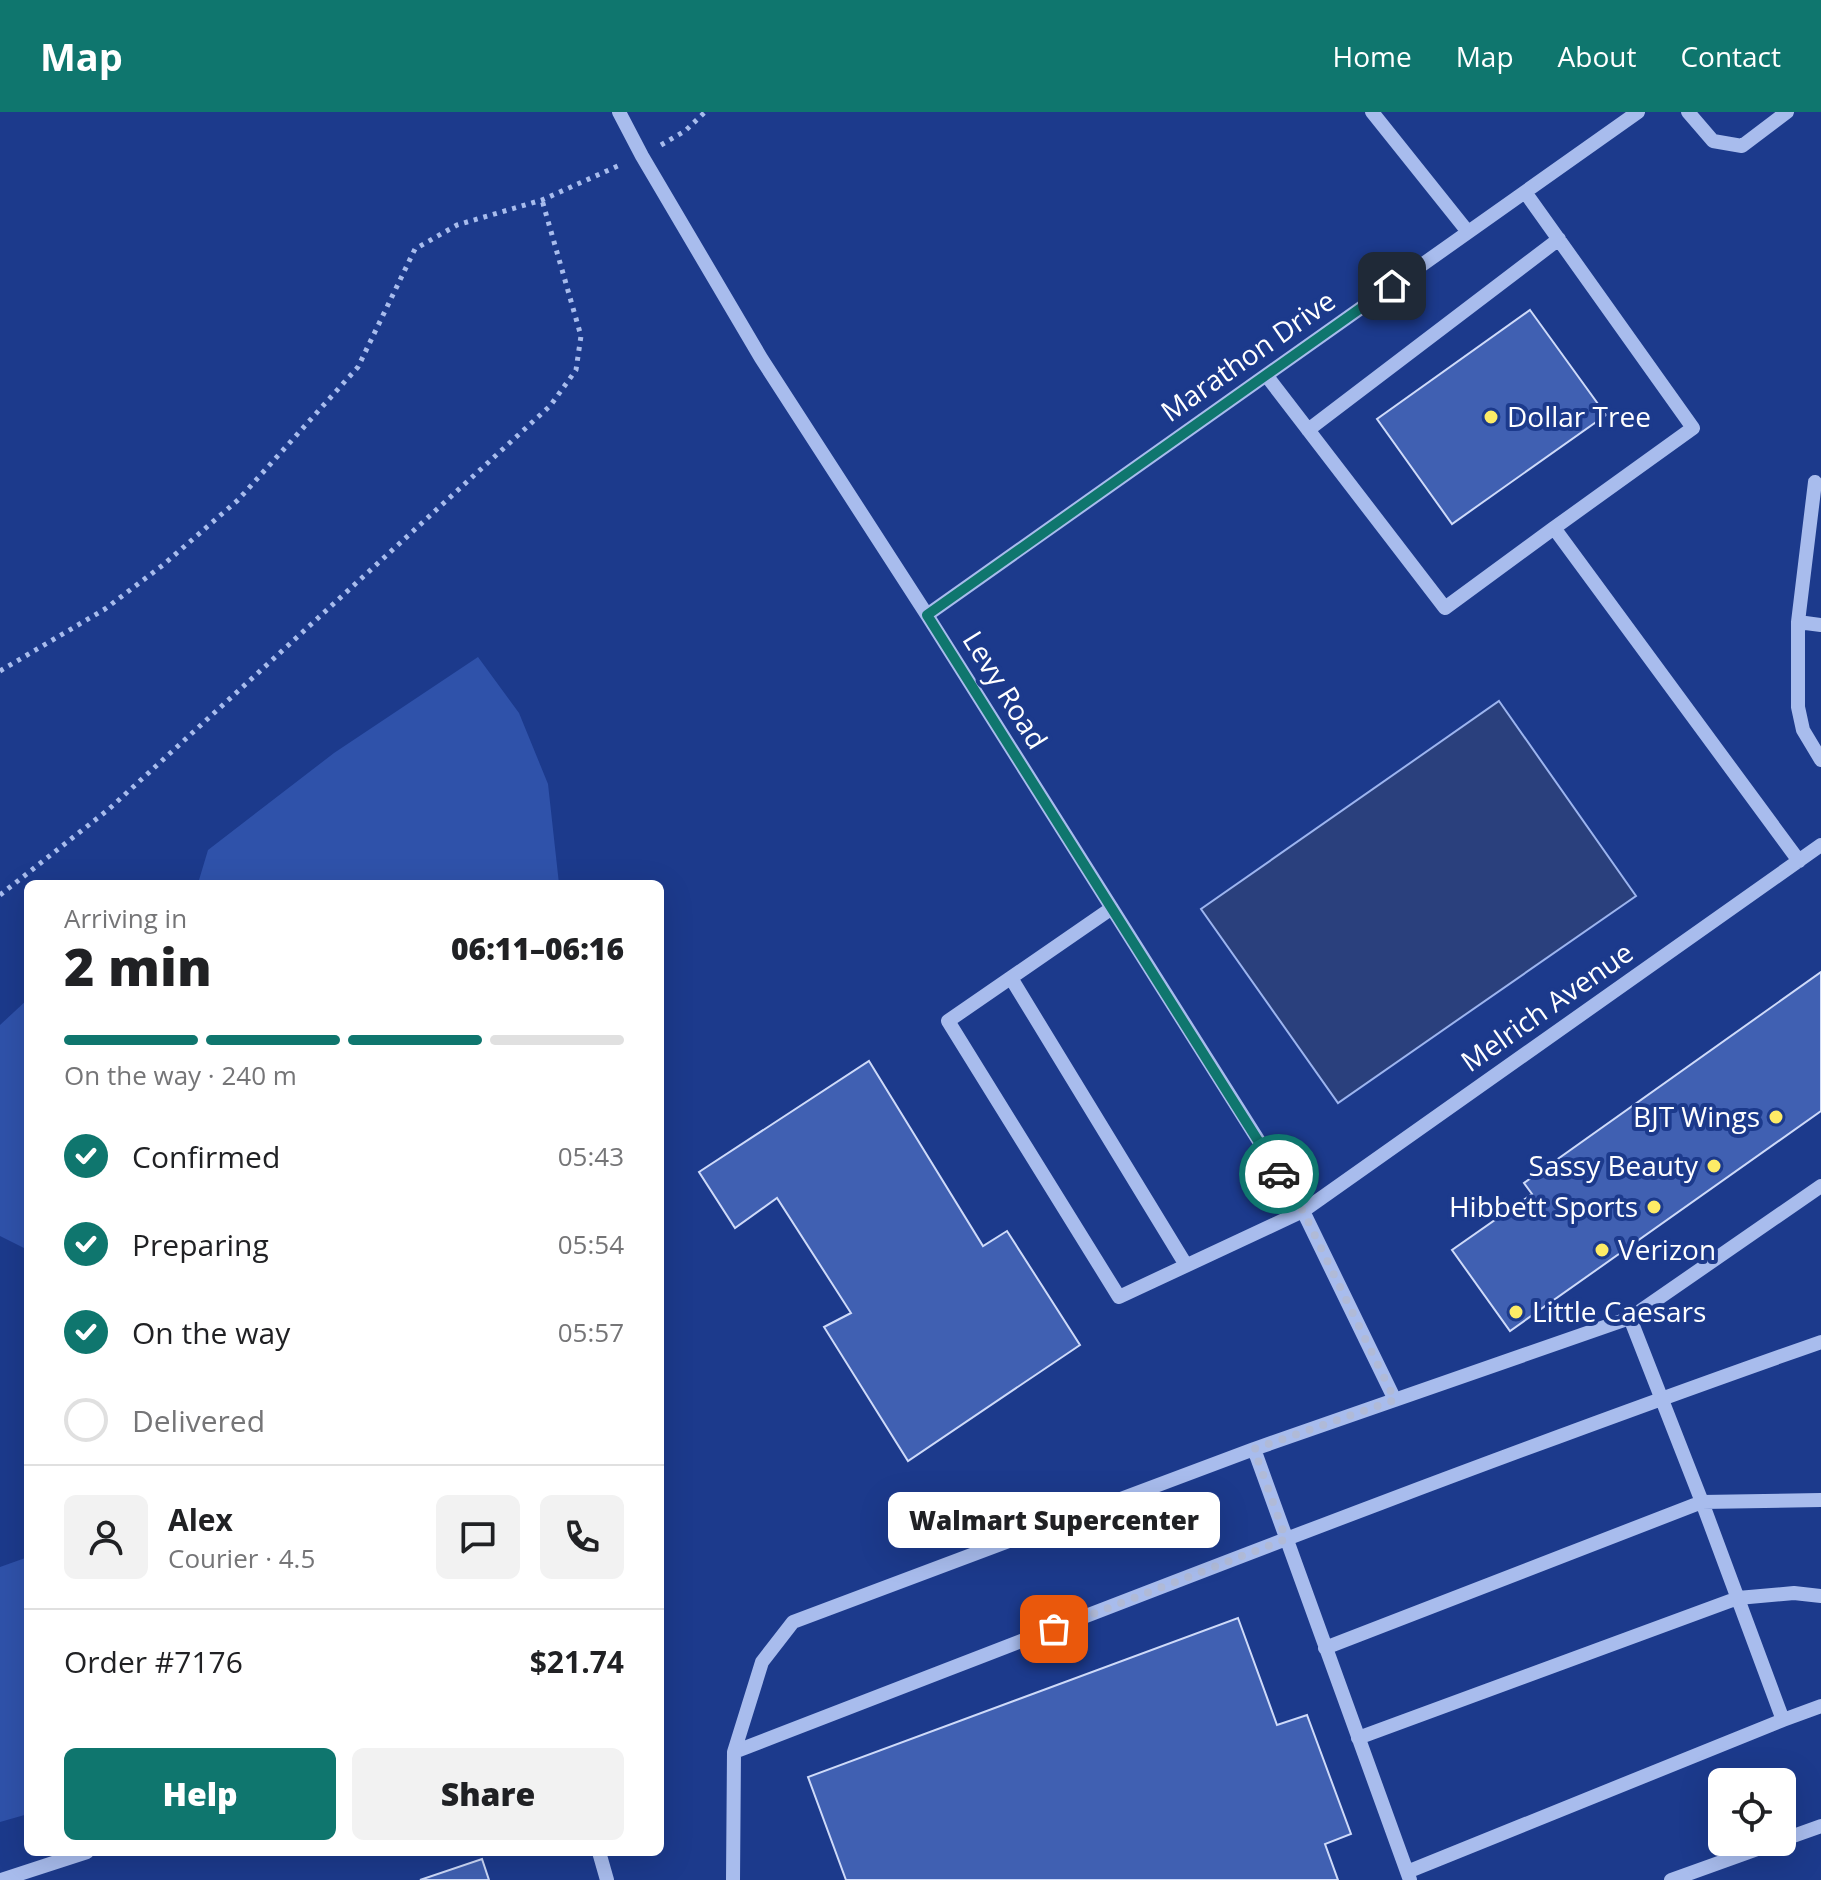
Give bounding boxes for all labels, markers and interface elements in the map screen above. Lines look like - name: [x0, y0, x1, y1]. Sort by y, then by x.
- text: Map: [40, 30, 123, 82]
- text: Home: [1333, 37, 1412, 75]
- text: Map: [1456, 37, 1514, 75]
- text: About: [1558, 37, 1636, 75]
- text: Contact: [1680, 37, 1781, 75]
- pin: [1358, 252, 1426, 320]
- icon: home: [1370, 264, 1414, 308]
- street label: Marathon Drive: [1153, 281, 1342, 429]
- place label: Dollar Tree: [1507, 397, 1651, 435]
- marker: Dollar Tree: [1482, 408, 1500, 426]
- street label: Levy Road: [955, 623, 1057, 756]
- text: Arriving in: [64, 900, 187, 936]
- text: 06:11–06:16: [451, 928, 624, 969]
- text: 2 min: [64, 930, 212, 1001]
- street label: Melrich Avenue: [1453, 933, 1640, 1080]
- text: On the way · 240 m: [64, 1057, 297, 1093]
- place label: BJT Wings: [1633, 1097, 1760, 1135]
- marker: BJT Wings: [1767, 1108, 1785, 1126]
- icon: check: [64, 1134, 108, 1178]
- courier: [1239, 1134, 1319, 1214]
- text: Confirmed: [132, 1136, 280, 1177]
- text: 05:43: [558, 1138, 624, 1174]
- place label: Sassy Beauty: [1529, 1146, 1699, 1184]
- icon: car: [1257, 1152, 1301, 1196]
- marker: Sassy Beauty: [1705, 1157, 1723, 1175]
- place label: Hibbett Sports: [1449, 1187, 1638, 1225]
- marker: Hibbett Sports: [1645, 1198, 1663, 1216]
- icon: check: [64, 1222, 108, 1266]
- text: Preparing: [132, 1224, 269, 1265]
- text: 05:54: [558, 1226, 624, 1262]
- place label: Verizon: [1618, 1230, 1716, 1268]
- marker: Verizon: [1593, 1241, 1611, 1259]
- place label: Little Caesars: [1532, 1292, 1706, 1330]
- marker: Little Caesars: [1507, 1303, 1525, 1321]
- icon: check: [64, 1310, 108, 1354]
- text: On the way: [132, 1312, 290, 1353]
- text: 05:57: [558, 1314, 624, 1350]
- text: Delivered: [132, 1400, 265, 1441]
- callout: Walmart Supercenter: [888, 1493, 1220, 1549]
- button: person: [64, 1495, 148, 1579]
- button: chat: [436, 1495, 520, 1579]
- button: phone: [540, 1495, 624, 1579]
- text: Alex: [168, 1499, 233, 1540]
- text: Walmart Supercenter: [909, 1502, 1199, 1538]
- text: Courier · 4.5: [168, 1540, 315, 1576]
- pin: [1020, 1595, 1088, 1663]
- icon: bag: [1032, 1607, 1076, 1651]
- text: Order #7176: [64, 1641, 243, 1682]
- text: $21.74: [530, 1641, 624, 1682]
- button: Help: [64, 1748, 336, 1840]
- button: Share: [352, 1748, 624, 1840]
- map controls: [1708, 1768, 1796, 1856]
- button: locate: [1708, 1768, 1796, 1856]

